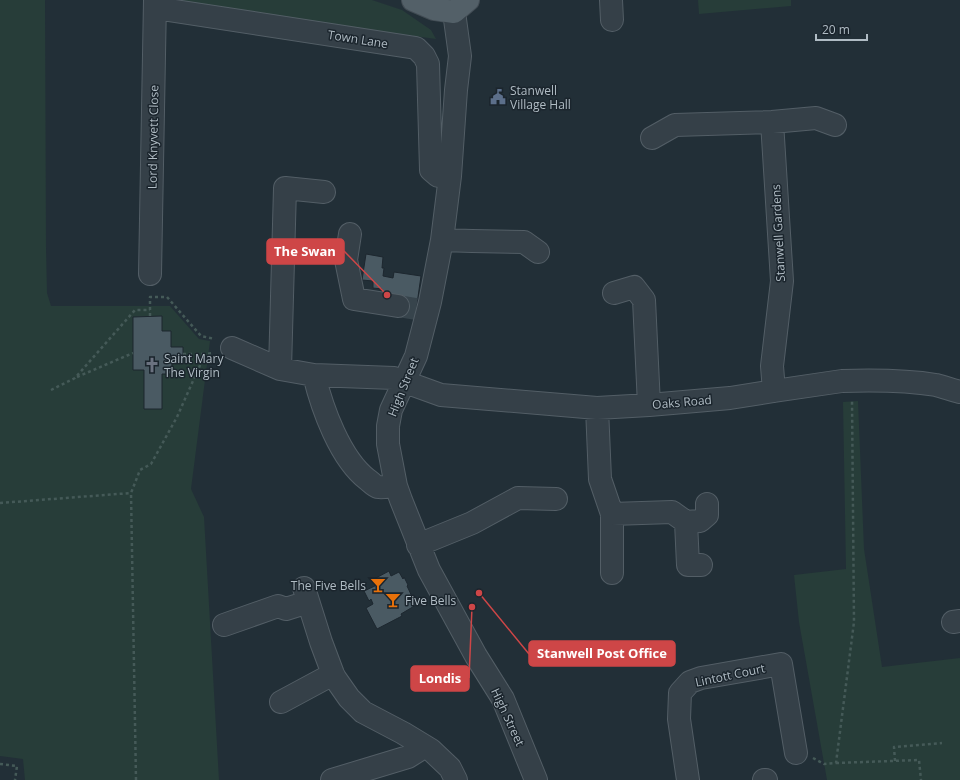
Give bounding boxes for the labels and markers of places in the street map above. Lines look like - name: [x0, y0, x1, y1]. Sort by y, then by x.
- place label: Stanwell Village Hall: [510, 82, 571, 113]
- public building icon: Stanwell Village Hall: [489, 88, 507, 106]
- callout: The Swan: [267, 239, 344, 264]
- place label: Saint Mary The Virgin: [164, 350, 224, 381]
- church icon: Saint Mary The Virgin: [143, 356, 161, 374]
- bar icon: The Five Bells: [369, 576, 387, 594]
- place label: The Five Bells: [291, 577, 366, 594]
- bar icon: Five Bells: [384, 591, 402, 609]
- place label: Five Bells: [405, 592, 457, 609]
- callout: Stanwell Post Office: [529, 641, 675, 666]
- callout: Londis: [411, 666, 469, 691]

